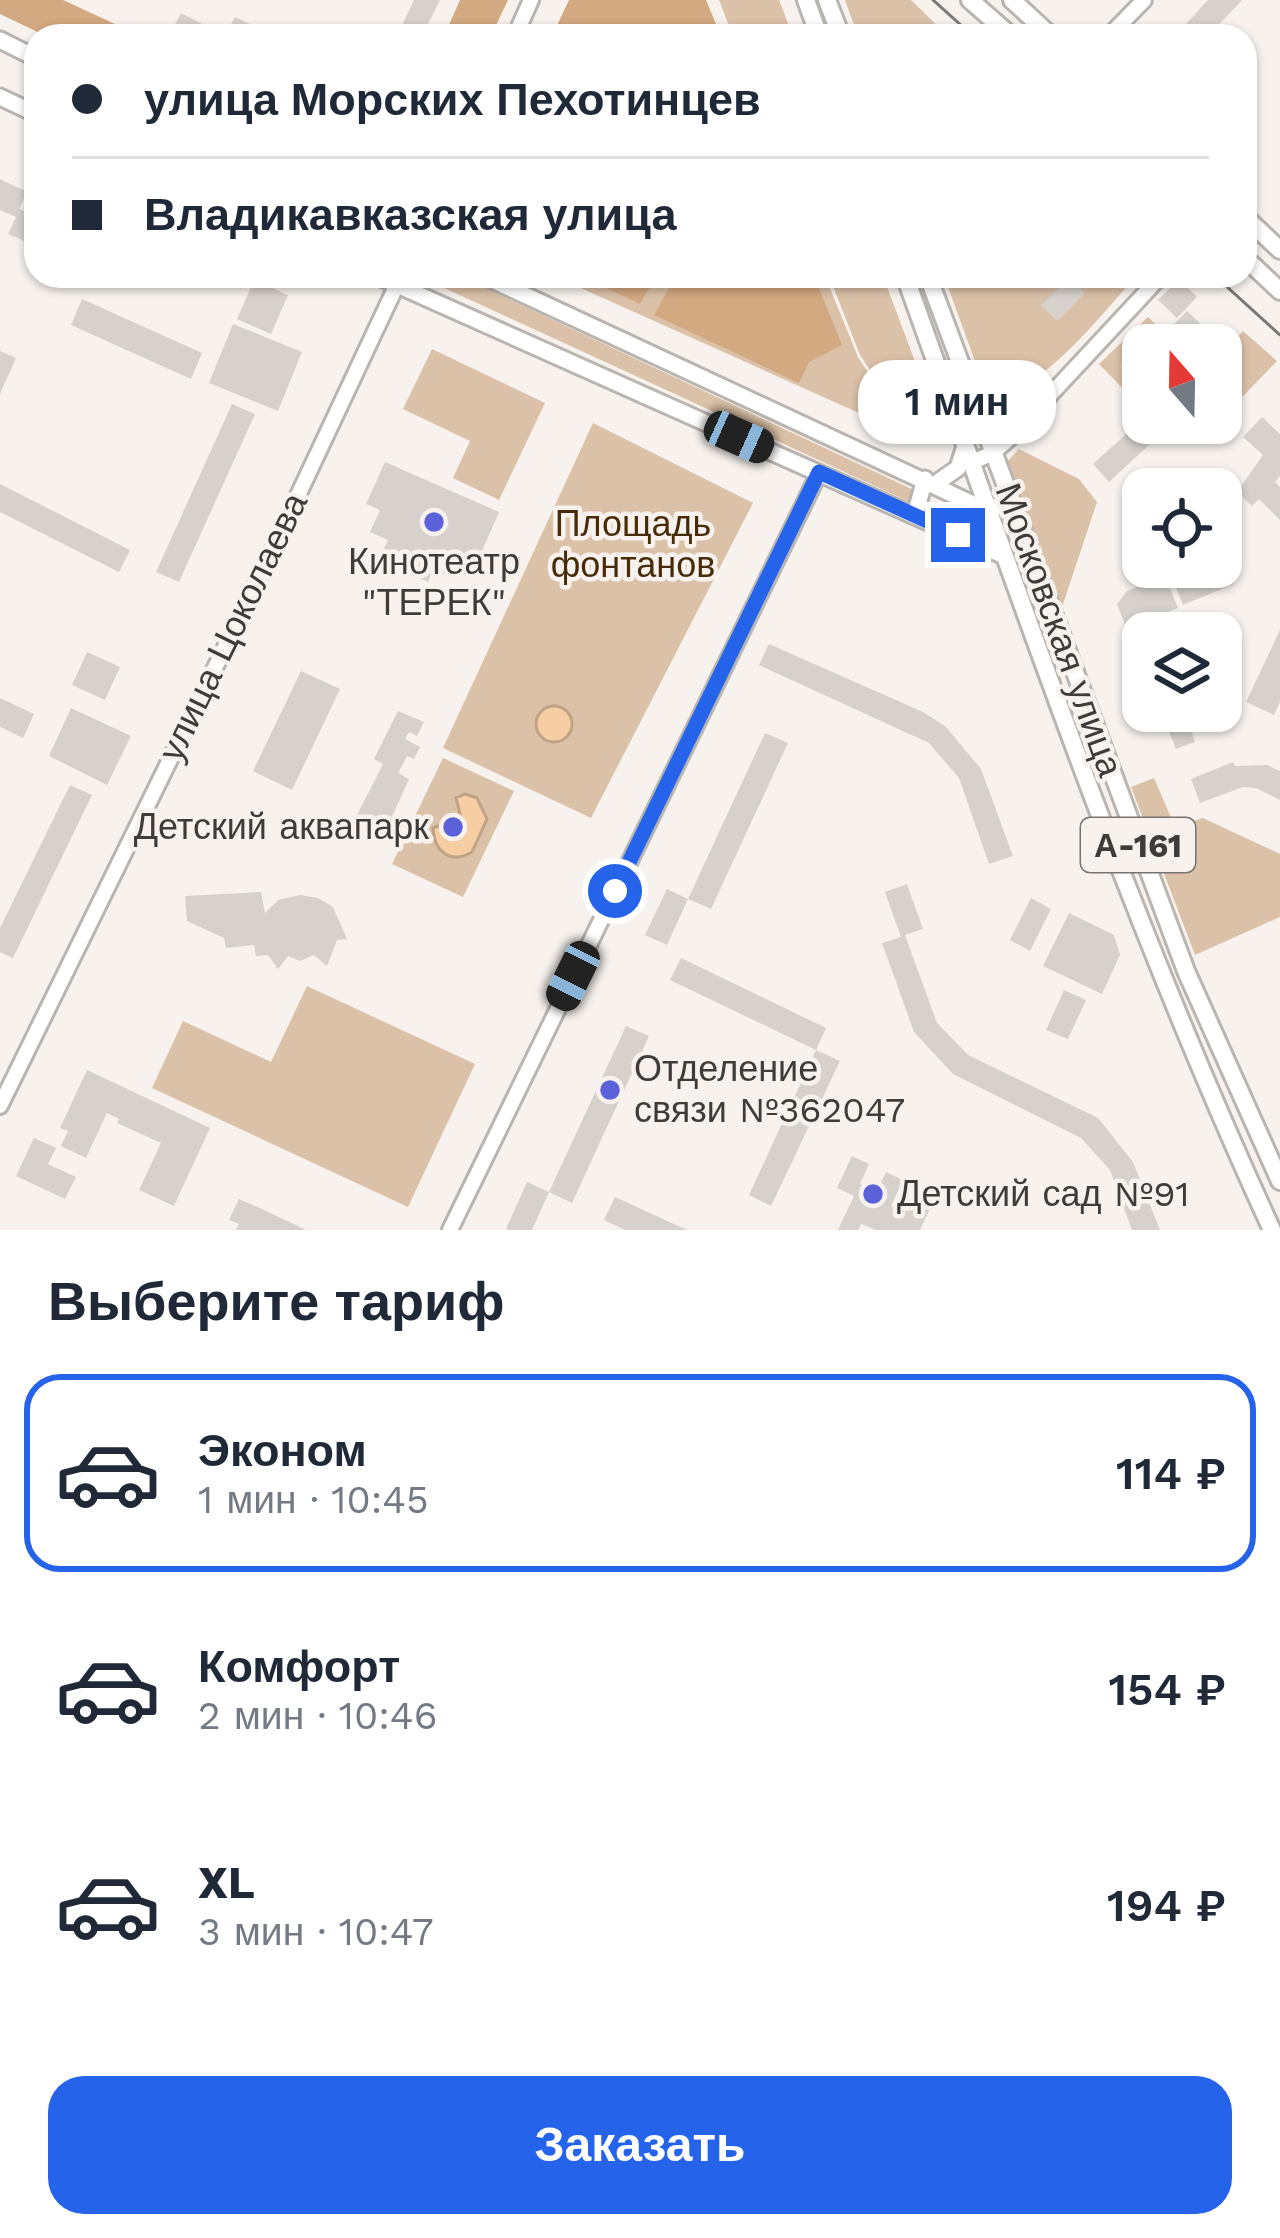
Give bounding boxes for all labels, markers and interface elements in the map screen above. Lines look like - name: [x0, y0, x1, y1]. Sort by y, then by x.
- text: улица Морских Пехотинцев: [144, 73, 761, 126]
- text: Владикавказская улица: [144, 188, 677, 241]
- north arrow: [1122, 324, 1242, 444]
- map controls: [1122, 324, 1242, 732]
- callout: 1 мин: [859, 361, 1057, 445]
- text: 1 мин: [905, 379, 1009, 424]
- car: [699, 406, 779, 468]
- button: locate: [1122, 468, 1242, 588]
- street label: Московская улица: [986, 478, 1132, 783]
- street label: улица Цоколаева: [150, 485, 317, 768]
- park label: Площадь фонтанов: [551, 503, 715, 586]
- route end: [931, 508, 985, 562]
- marker: Кинотеатр "ТЕРЕК": [421, 509, 447, 535]
- place label: Кинотеатр "ТЕРЕК": [348, 541, 520, 624]
- button: layers: [1122, 612, 1242, 732]
- place label: Детский аквапарк: [134, 806, 429, 848]
- marker: Детский аквапарк: [440, 814, 466, 840]
- road number: А-161: [1081, 818, 1195, 872]
- route start: [588, 864, 642, 918]
- car: [541, 936, 605, 1016]
- place label: Отделение связи №362047: [634, 1048, 905, 1131]
- marker: Отделение связи №362047: [597, 1077, 623, 1103]
- place label: Детский сад №91: [897, 1173, 1189, 1215]
- marker: Детский сад №91: [860, 1181, 886, 1207]
- text: Выберите тариф: [48, 1270, 505, 1333]
- icon: car: [54, 1419, 162, 1527]
- text: Эконом: [198, 1424, 367, 1477]
- text: 114 ₽: [1116, 1447, 1226, 1500]
- text: 1 мин · 10:45: [198, 1477, 429, 1522]
- icon: car: [54, 1635, 162, 1743]
- text: Комфорт: [198, 1640, 400, 1693]
- text: 154 ₽: [1109, 1663, 1226, 1716]
- text: 2 мин · 10:46: [198, 1693, 437, 1738]
- icon: car: [54, 1851, 162, 1959]
- text: XL: [198, 1856, 255, 1909]
- text: 194 ₽: [1107, 1879, 1226, 1932]
- text: 3 мин · 10:47: [198, 1909, 434, 1954]
- button: Заказать: [48, 2076, 1232, 2214]

